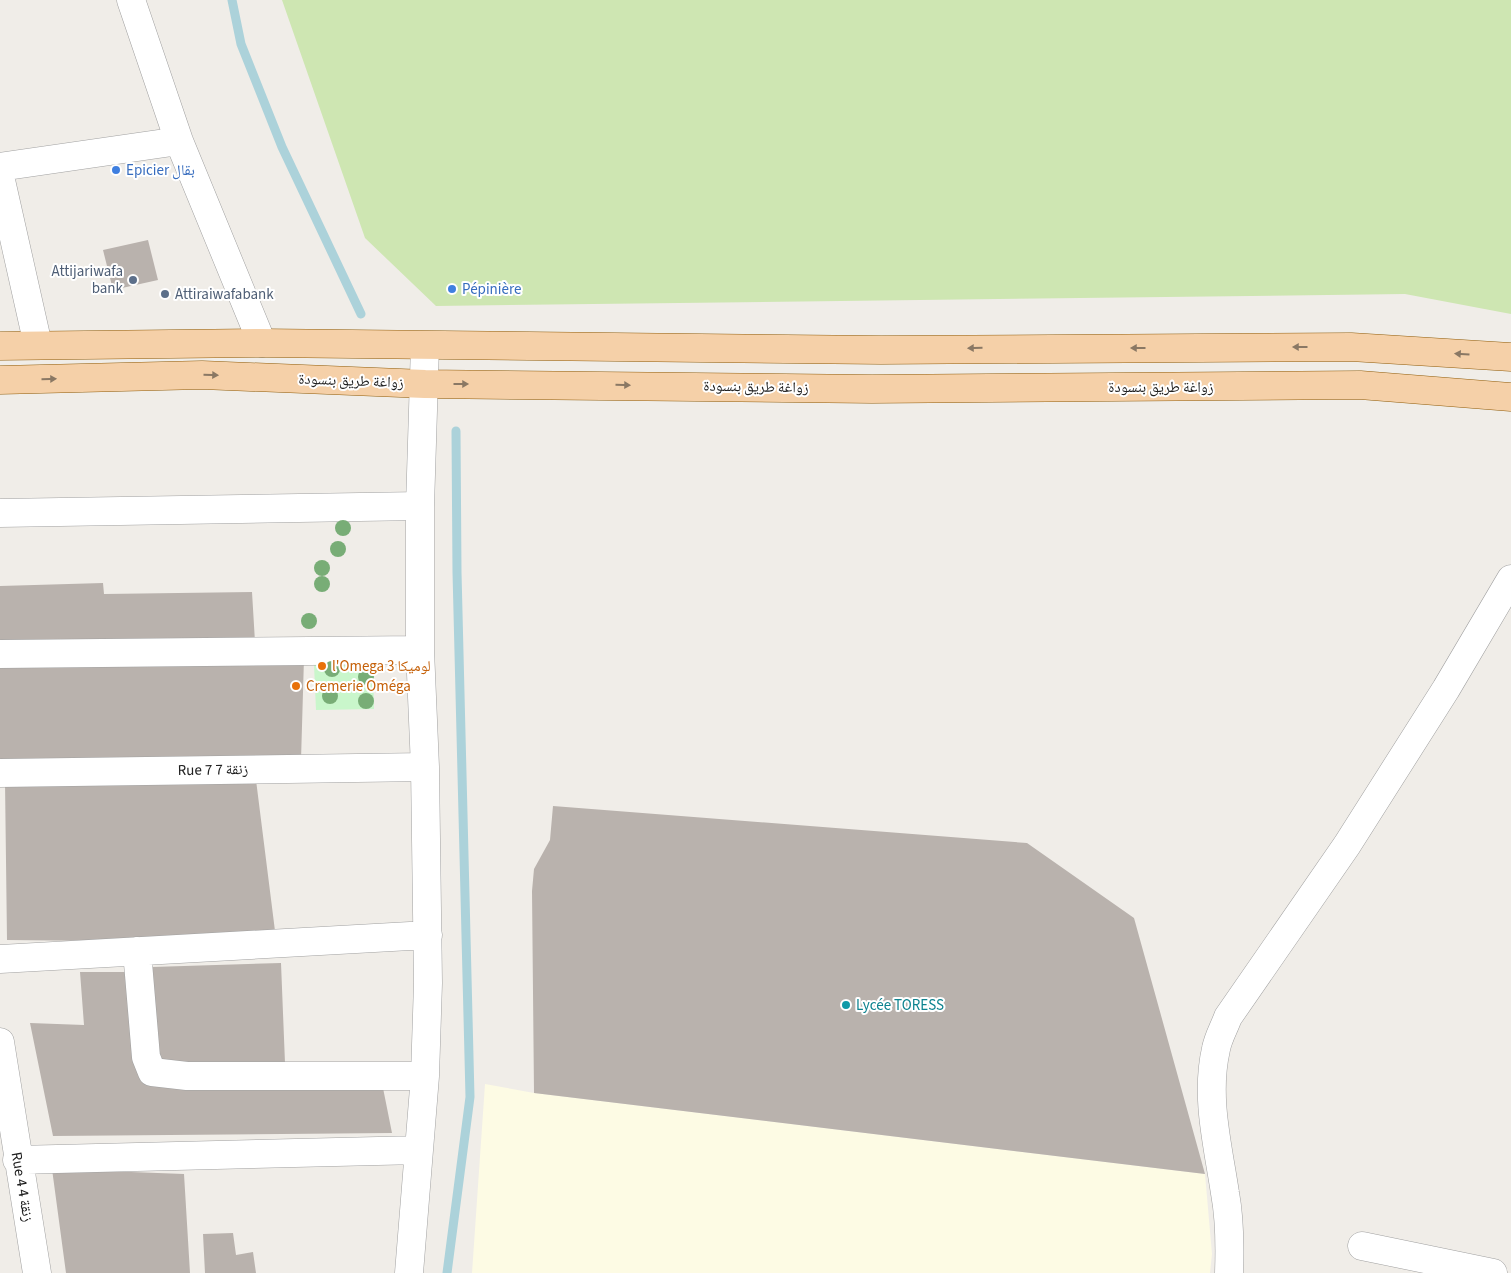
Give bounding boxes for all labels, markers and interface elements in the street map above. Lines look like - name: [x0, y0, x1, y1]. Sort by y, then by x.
- place label: Epicier بقال: [126, 160, 195, 181]
- marker: Epicier بقال: [110, 164, 122, 176]
- place label: Attijariwafa bank: [52, 261, 124, 299]
- marker: Attijariwafa bank: [127, 274, 139, 286]
- place label: Pépinière: [462, 279, 521, 300]
- marker: Pépinière: [446, 283, 458, 295]
- place label: Attiraiwafabank: [175, 284, 274, 305]
- marker: Attiraiwafabank: [159, 288, 171, 300]
- one-way arrow: [1292, 343, 1308, 351]
- one-way arrow: [967, 344, 983, 352]
- one-way arrow: [1129, 344, 1145, 352]
- one-way arrow: [1454, 350, 1470, 358]
- street label: زواغة طريق بنسودة: [298, 369, 404, 393]
- one-way arrow: [203, 372, 219, 380]
- one-way arrow: [41, 374, 57, 382]
- street label: زواغة طريق بنسودة: [703, 376, 809, 398]
- street label: زواغة طريق بنسودة: [1108, 377, 1214, 398]
- one-way arrow: [453, 380, 469, 388]
- one-way arrow: [616, 381, 632, 389]
- place label: l'Omega 3 لوميكا: [332, 656, 431, 677]
- marker: l'Omega 3 لوميكا: [316, 660, 328, 672]
- place label: Cremerie Oméga: [306, 676, 411, 697]
- marker: Cremerie Oméga: [290, 680, 302, 692]
- street label: Rue 7 زنقة 7: [178, 759, 249, 781]
- place label: Lycée TORESS: [856, 995, 944, 1016]
- marker: Lycée TORESS: [840, 999, 852, 1011]
- street label: Rue 4 زنقة 4: [6, 1150, 39, 1224]

